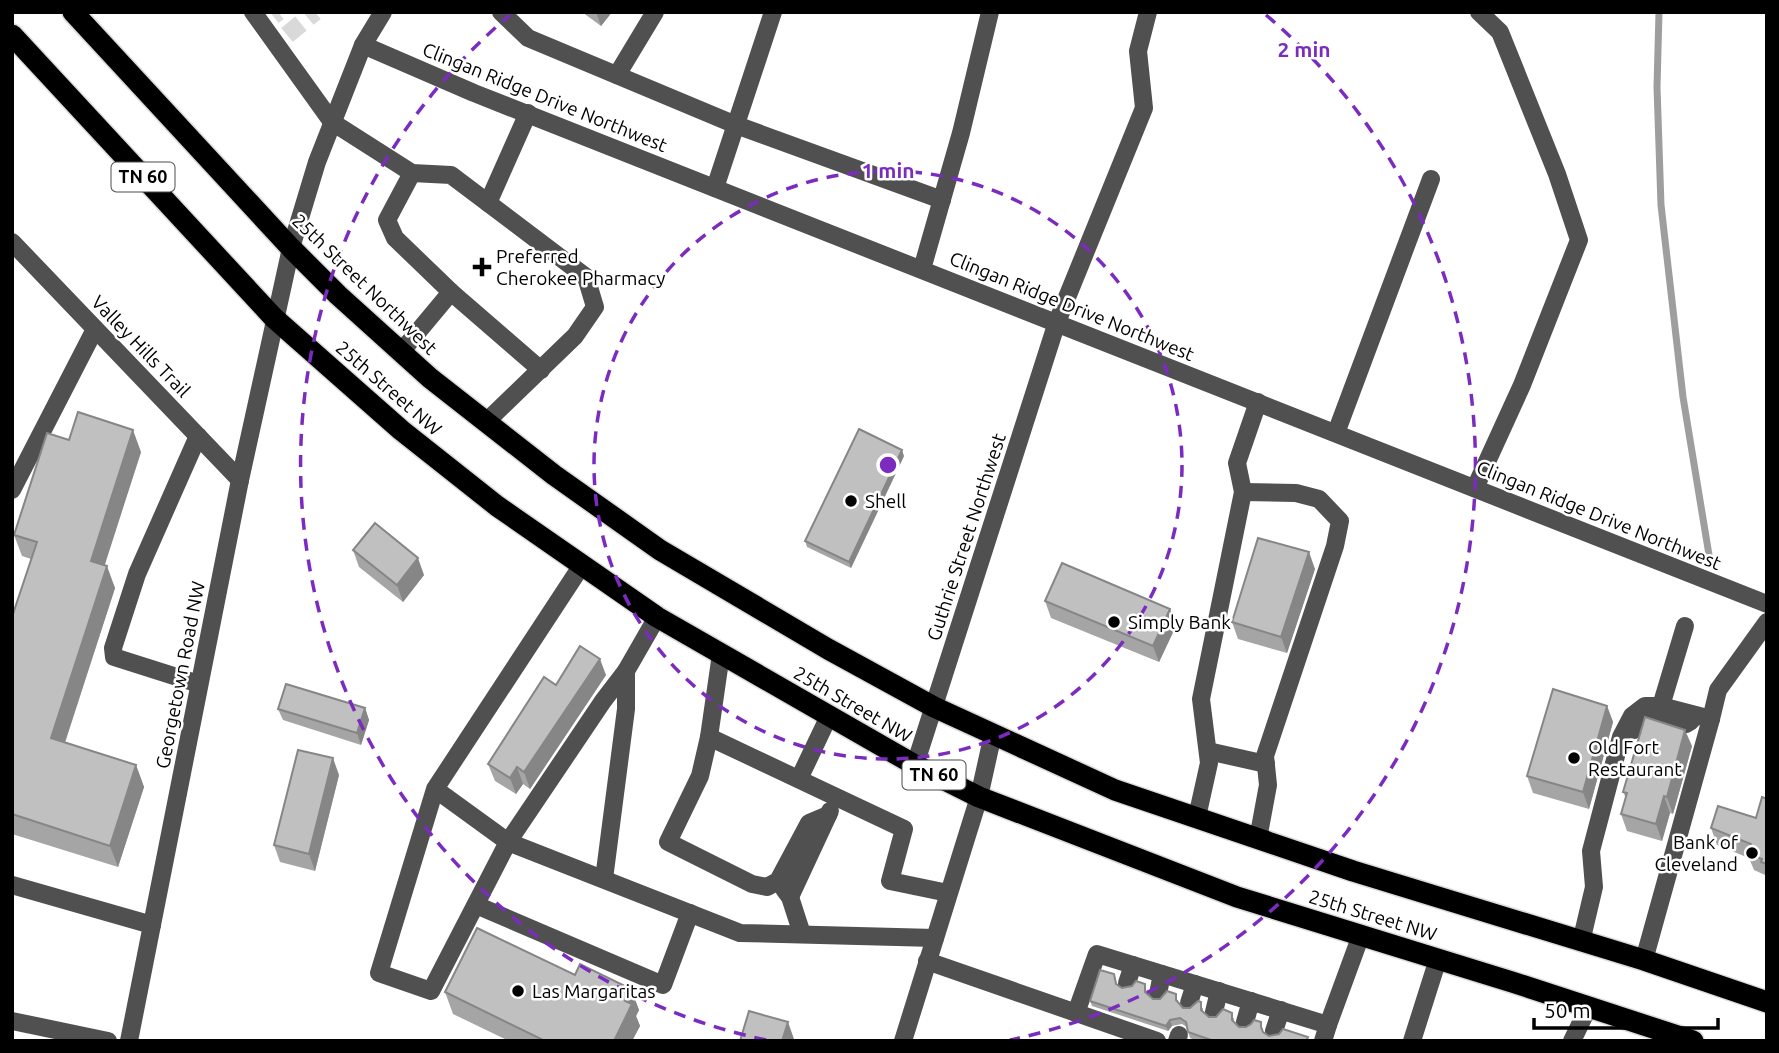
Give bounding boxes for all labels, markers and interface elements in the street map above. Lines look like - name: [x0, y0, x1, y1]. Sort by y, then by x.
- text: 2 min: [1277, 37, 1331, 61]
- street label: Clingan Ridge Drive Northwest: [420, 38, 671, 156]
- text: 1 min: [861, 158, 915, 182]
- road number: TN 60: [111, 162, 174, 192]
- street label: 25th Street Northwest: [288, 209, 442, 359]
- place label: Preferred Cherokee Pharmacy: [496, 245, 665, 289]
- street label: Clingan Ridge Drive Northwest: [947, 247, 1198, 365]
- marker: Preferred Cherokee Pharmacy: [474, 259, 490, 275]
- street label: Valley Hills Trail: [87, 291, 195, 401]
- street label: 25th Street NW: [332, 336, 446, 440]
- street label: Guthrie Street Northwest: [922, 430, 1010, 644]
- centre of rings: [876, 453, 900, 477]
- street label: Clingan Ridge Drive Northwest: [1474, 456, 1725, 574]
- place label: Shell: [865, 490, 906, 512]
- marker: Shell: [843, 493, 859, 509]
- street label: Georgetown Road NW: [151, 579, 209, 771]
- place label: Simply Bank: [1128, 611, 1231, 633]
- marker: Simply Bank: [1106, 614, 1122, 630]
- street label: 25th Street NW: [790, 661, 916, 747]
- place label: Old Fort Restaurant: [1588, 736, 1682, 780]
- marker: Old Fort Restaurant: [1566, 750, 1582, 766]
- road number: TN 60: [902, 760, 965, 790]
- place label: Bank of Cleveland: [1654, 831, 1739, 875]
- marker: Bank of Cleveland: [1744, 845, 1760, 861]
- street label: 25th Street NW: [1306, 885, 1440, 945]
- place label: Las Margaritas: [532, 980, 655, 1002]
- marker: Las Margaritas: [510, 983, 526, 999]
- scale bar: [1534, 986, 1718, 1030]
- text: 50 m: [1544, 998, 1591, 1022]

